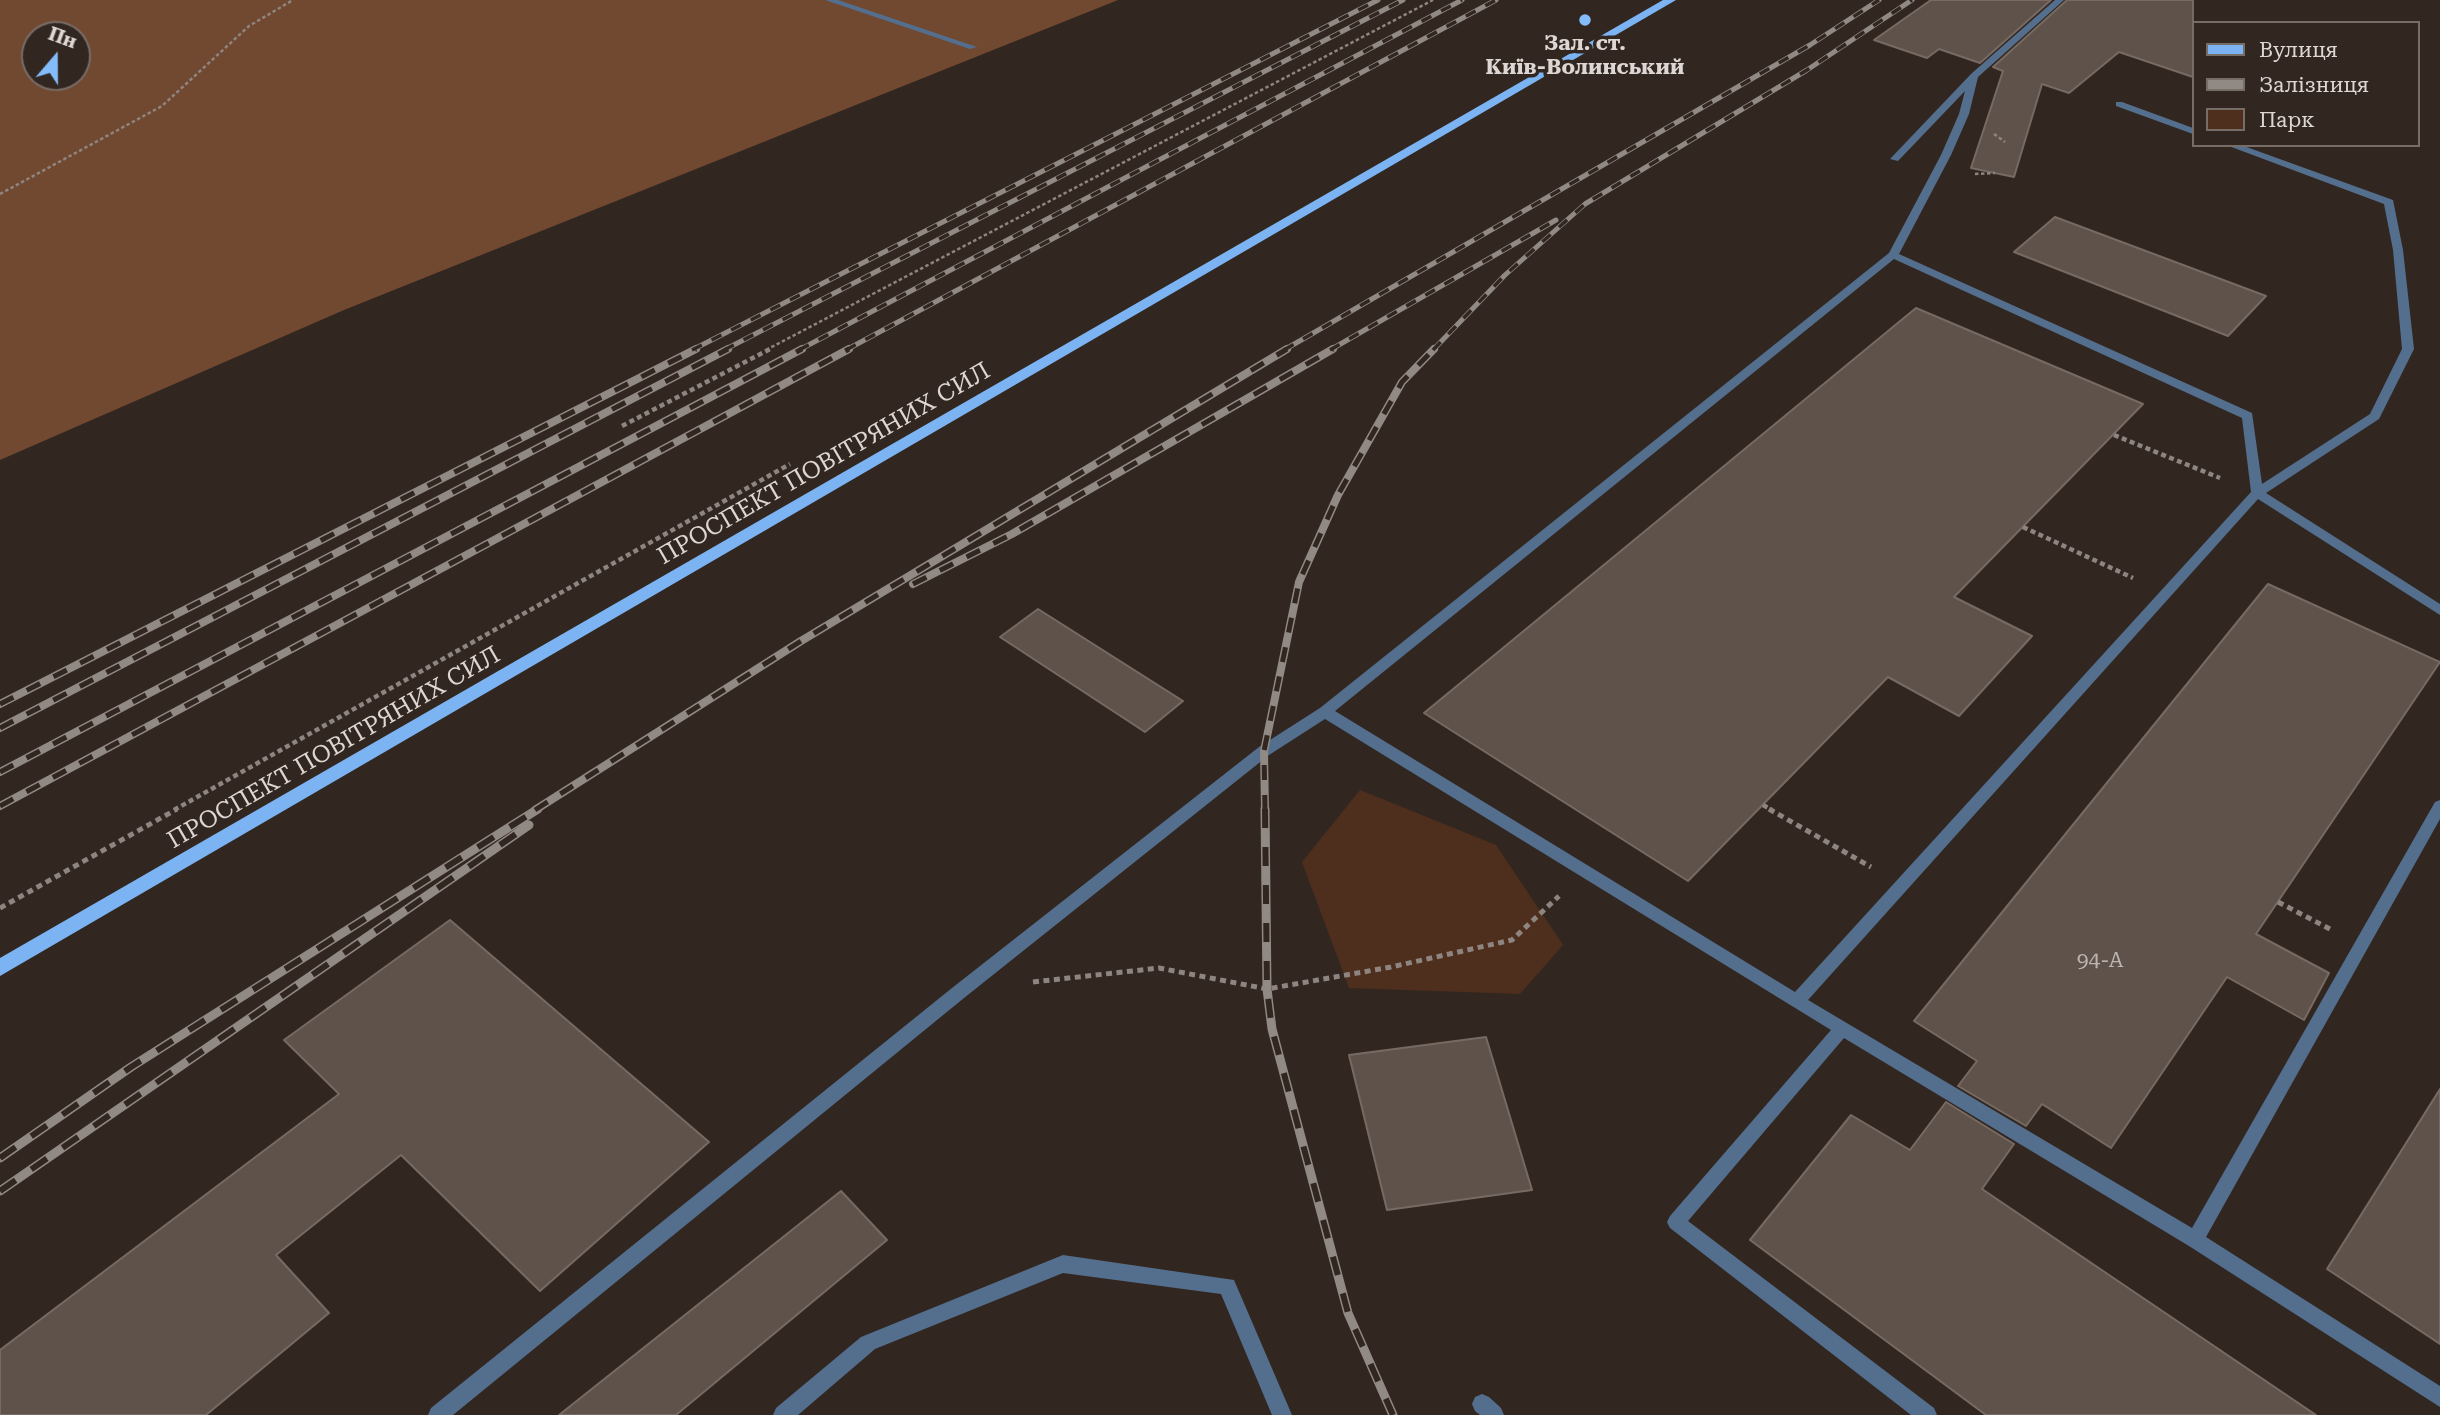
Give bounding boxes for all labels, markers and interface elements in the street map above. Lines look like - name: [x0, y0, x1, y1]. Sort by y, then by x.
- marker: Зал. ст. Київ-Волинський: [1577, 12, 1593, 28]
- north arrow: [21, 21, 91, 91]
- legend: [2192, 21, 2419, 147]
- text: Пн: [45, 22, 80, 53]
- place label: Зал. ст. Київ-Волинський: [1486, 31, 1684, 81]
- text: Вулиця: [2259, 38, 2338, 62]
- text: Залізниця: [2259, 73, 2369, 97]
- text: Парк: [2259, 108, 2315, 132]
- street label: ПРОСПЕКТ ПОВІТРЯНИХ СИЛ: [653, 357, 995, 571]
- street label: ПРОСПЕКТ ПОВІТРЯНИХ СИЛ: [163, 641, 505, 855]
- house number: 94-А: [2077, 948, 2123, 974]

